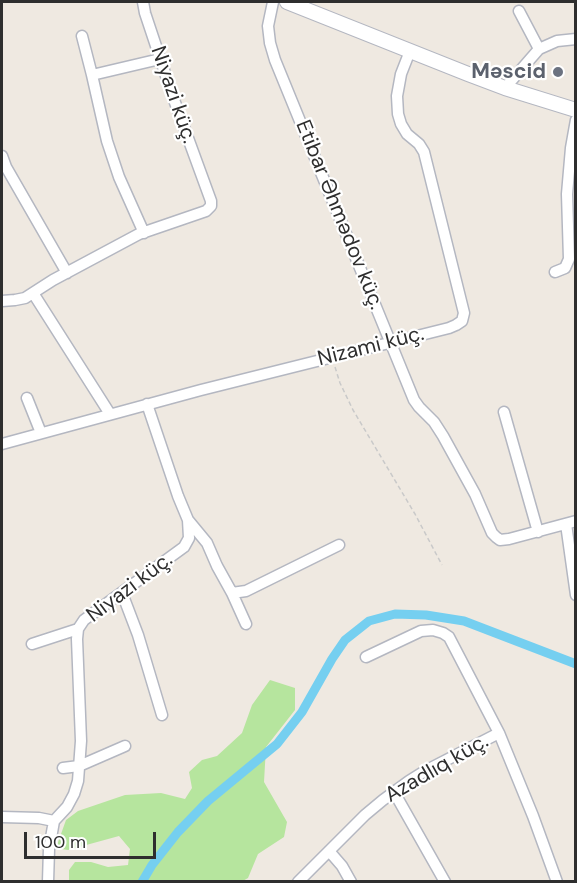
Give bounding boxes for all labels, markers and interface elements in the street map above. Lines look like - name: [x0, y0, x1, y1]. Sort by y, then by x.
- street label: Niyazi küç.: [145, 43, 201, 147]
- place label: Məscid: [471, 59, 546, 85]
- marker: Məscid: [551, 65, 565, 79]
- street label: Etibar Əhmədov küç.: [290, 117, 388, 313]
- street label: Nizami küç.: [315, 322, 427, 372]
- street label: Niyazi küç.: [82, 548, 178, 628]
- street label: Azadlıq küç.: [381, 729, 493, 809]
- scale bar: [27, 820, 159, 858]
- text: 100 m: [35, 830, 86, 854]

